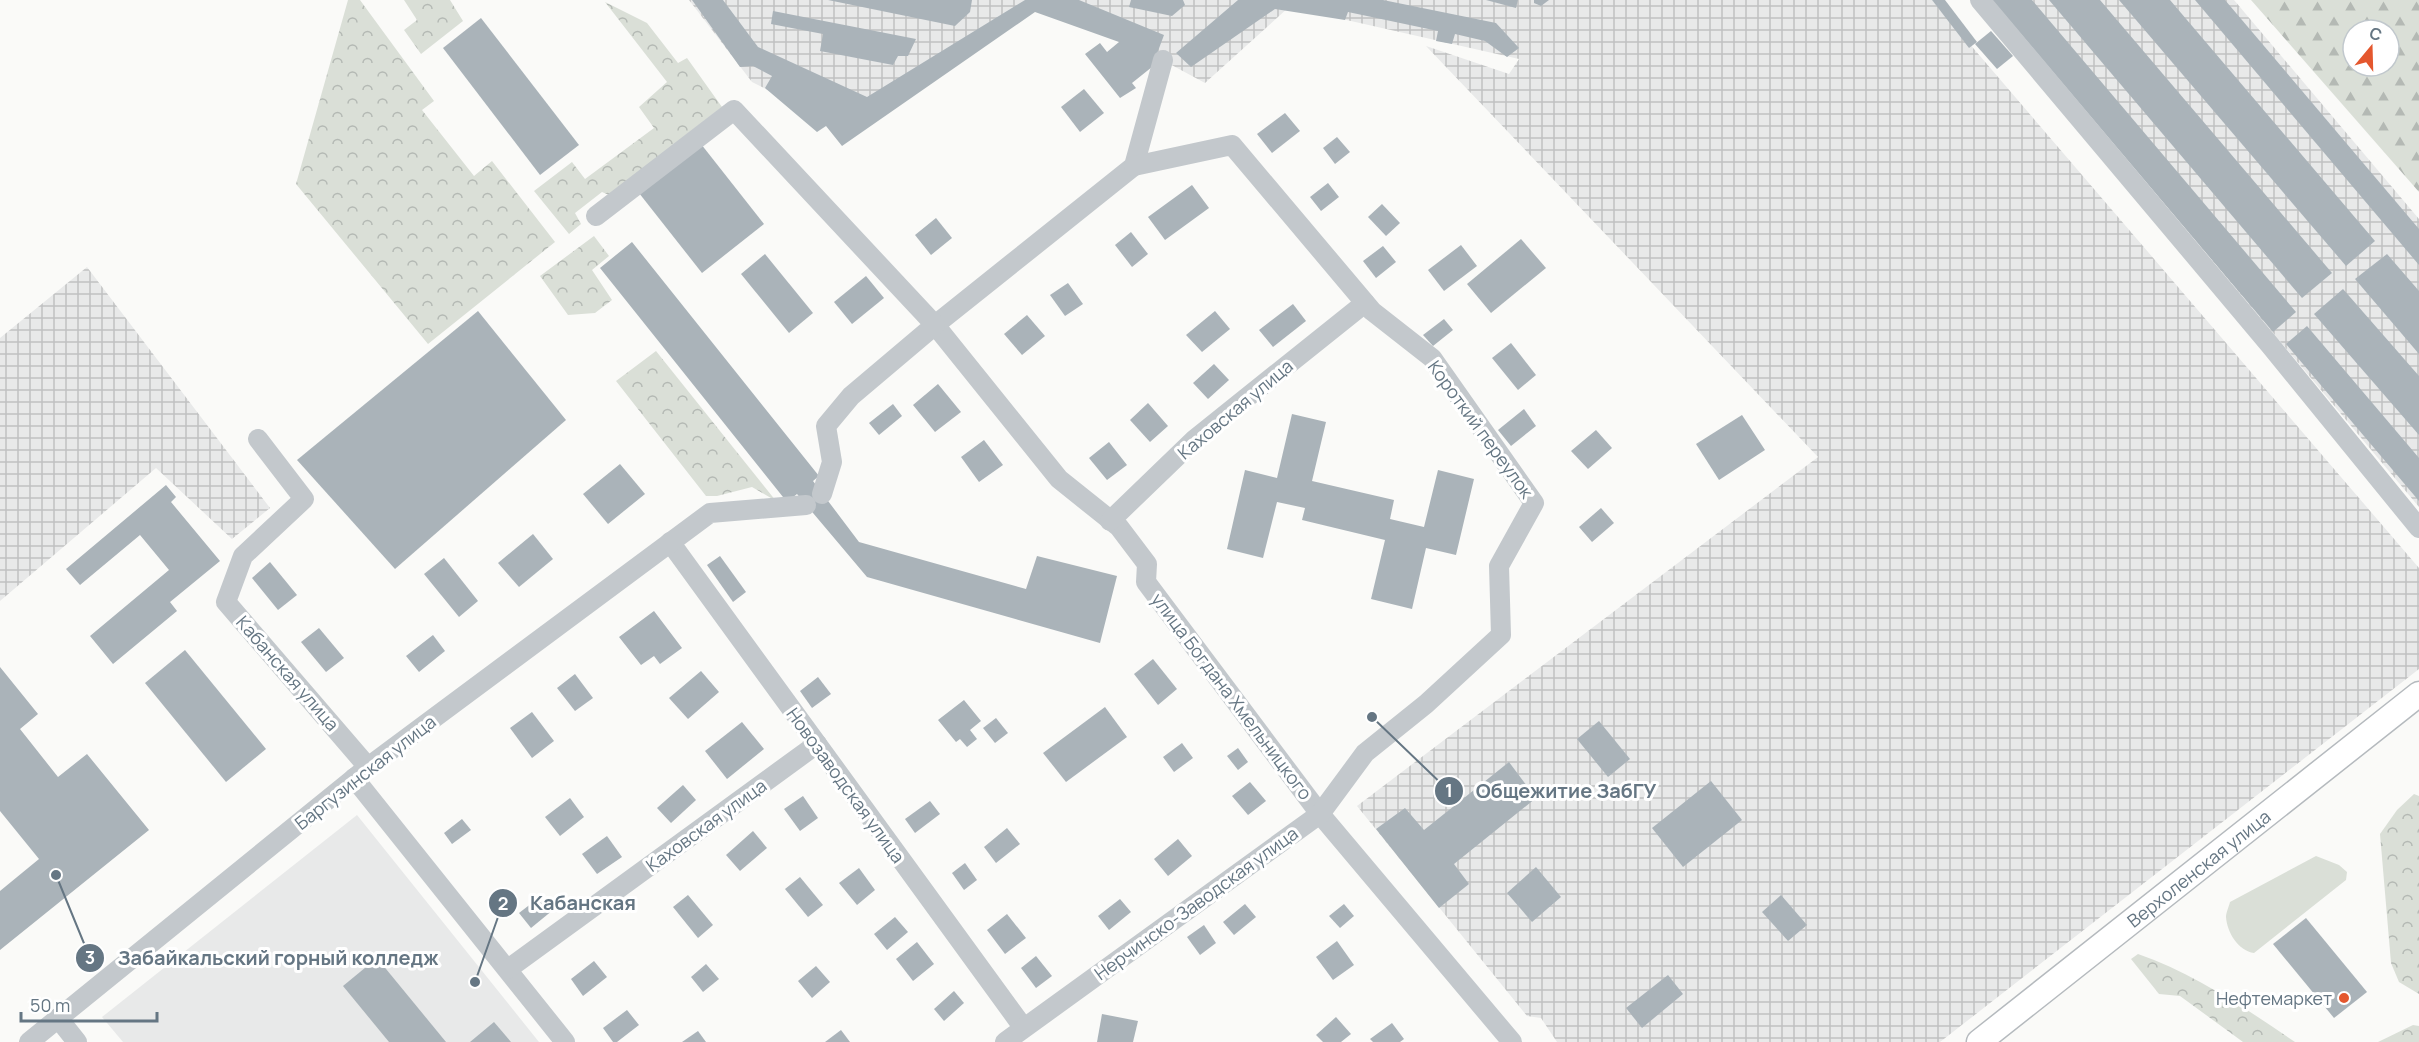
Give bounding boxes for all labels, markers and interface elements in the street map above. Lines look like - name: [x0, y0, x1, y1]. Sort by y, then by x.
- north arrow: [2341, 18, 2401, 78]
- text: С: [2367, 21, 2385, 46]
- street label: Каховская улица: [1172, 354, 1298, 464]
- street label: Короткий переулок: [1423, 355, 1540, 504]
- street label: улица Богдана Хмельницкого: [1146, 588, 1318, 804]
- street label: Кабанская улица: [231, 610, 345, 736]
- street label: Новозаводская улица: [781, 702, 911, 868]
- street label: Баргузинская улица: [290, 709, 440, 835]
- callout: Общежитие ЗабГУ: [1434, 772, 1668, 810]
- street label: Каховская улица: [641, 773, 771, 877]
- text: Общежитие ЗабГУ: [1476, 777, 1657, 804]
- text: 1: [1445, 778, 1453, 802]
- street label: Верхоленская улица: [2122, 804, 2275, 932]
- street label: Нерчинско-Заводская улица: [1089, 821, 1303, 985]
- callout: Кабанская: [488, 884, 648, 922]
- text: Кабанская: [530, 889, 636, 916]
- text: 2: [498, 891, 508, 915]
- callout: Забайкальский горный колледж: [75, 939, 450, 977]
- text: Забайкальский горный колледж: [117, 944, 439, 971]
- text: 3: [85, 945, 95, 969]
- scale bar: [21, 985, 158, 1023]
- place label: Нефтемаркет: [2216, 986, 2332, 1010]
- marker: Нефтемаркет: [2337, 991, 2351, 1005]
- text: 50 m: [30, 993, 70, 1017]

